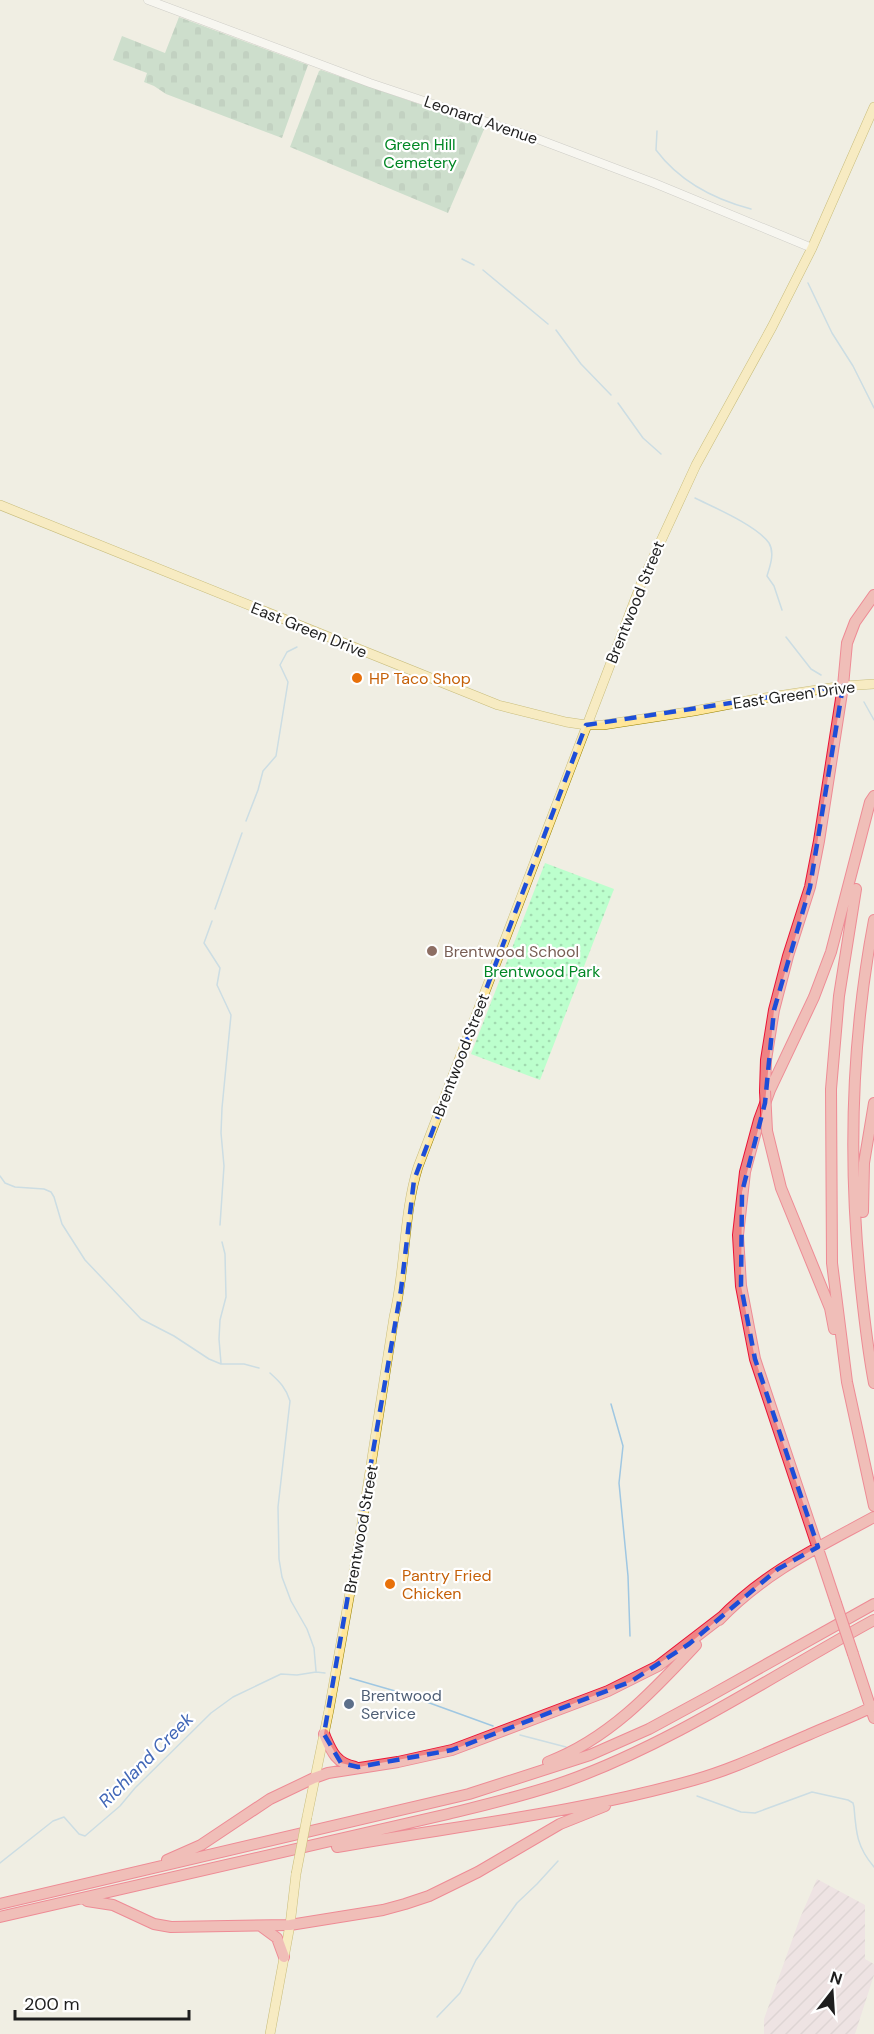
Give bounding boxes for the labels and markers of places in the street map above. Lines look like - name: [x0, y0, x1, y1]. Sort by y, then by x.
- place label: HP Taco Shop: [369, 668, 471, 689]
- marker: HP Taco Shop: [350, 671, 364, 685]
- place label: Brentwood School: [444, 941, 579, 962]
- marker: Brentwood School: [425, 944, 439, 958]
- place label: Pantry Fried Chicken: [402, 1565, 492, 1604]
- marker: Pantry Fried Chicken: [383, 1577, 397, 1591]
- place label: Brentwood Service: [361, 1685, 442, 1724]
- marker: Brentwood Service: [342, 1697, 356, 1711]

